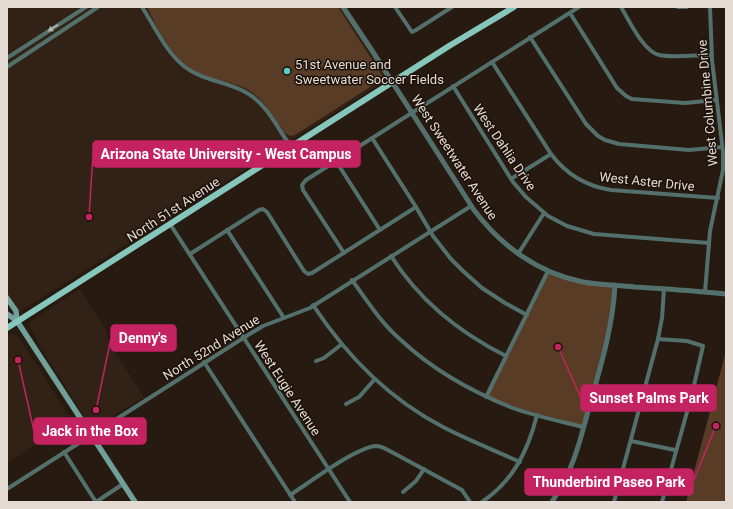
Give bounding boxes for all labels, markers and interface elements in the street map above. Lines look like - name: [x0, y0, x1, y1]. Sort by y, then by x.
- one-way arrow: [48, 24, 58, 32]
- street label: West Columbine Drive: [694, 39, 721, 167]
- place label: 51st Avenue and Sweetwater Soccer Fields: [295, 57, 444, 87]
- marker: 51st Avenue and Sweetwater Soccer Fields: [282, 66, 292, 76]
- street label: West Sweetwater Avenue: [409, 92, 501, 223]
- street label: West Dahlia Drive: [470, 101, 539, 193]
- callout: Arizona State University - West Campus: [93, 141, 360, 167]
- text: Arizona State University - West Campus: [101, 146, 351, 162]
- street label: West Aster Drive: [599, 169, 695, 194]
- street label: North 51st Avenue: [124, 174, 222, 245]
- street label: North 52nd Avenue: [160, 312, 262, 383]
- callout: Denny's: [111, 325, 176, 351]
- text: Denny's: [119, 330, 167, 346]
- street label: West Eugie Avenue: [251, 338, 324, 439]
- callout: Sunset Palms Park: [581, 385, 716, 411]
- text: Sunset Palms Park: [589, 390, 709, 406]
- callout: Jack in the Box: [34, 418, 146, 444]
- text: Jack in the Box: [42, 423, 139, 439]
- callout: Thunderbird Paseo Park: [525, 469, 693, 495]
- text: Thunderbird Paseo Park: [533, 474, 686, 490]

